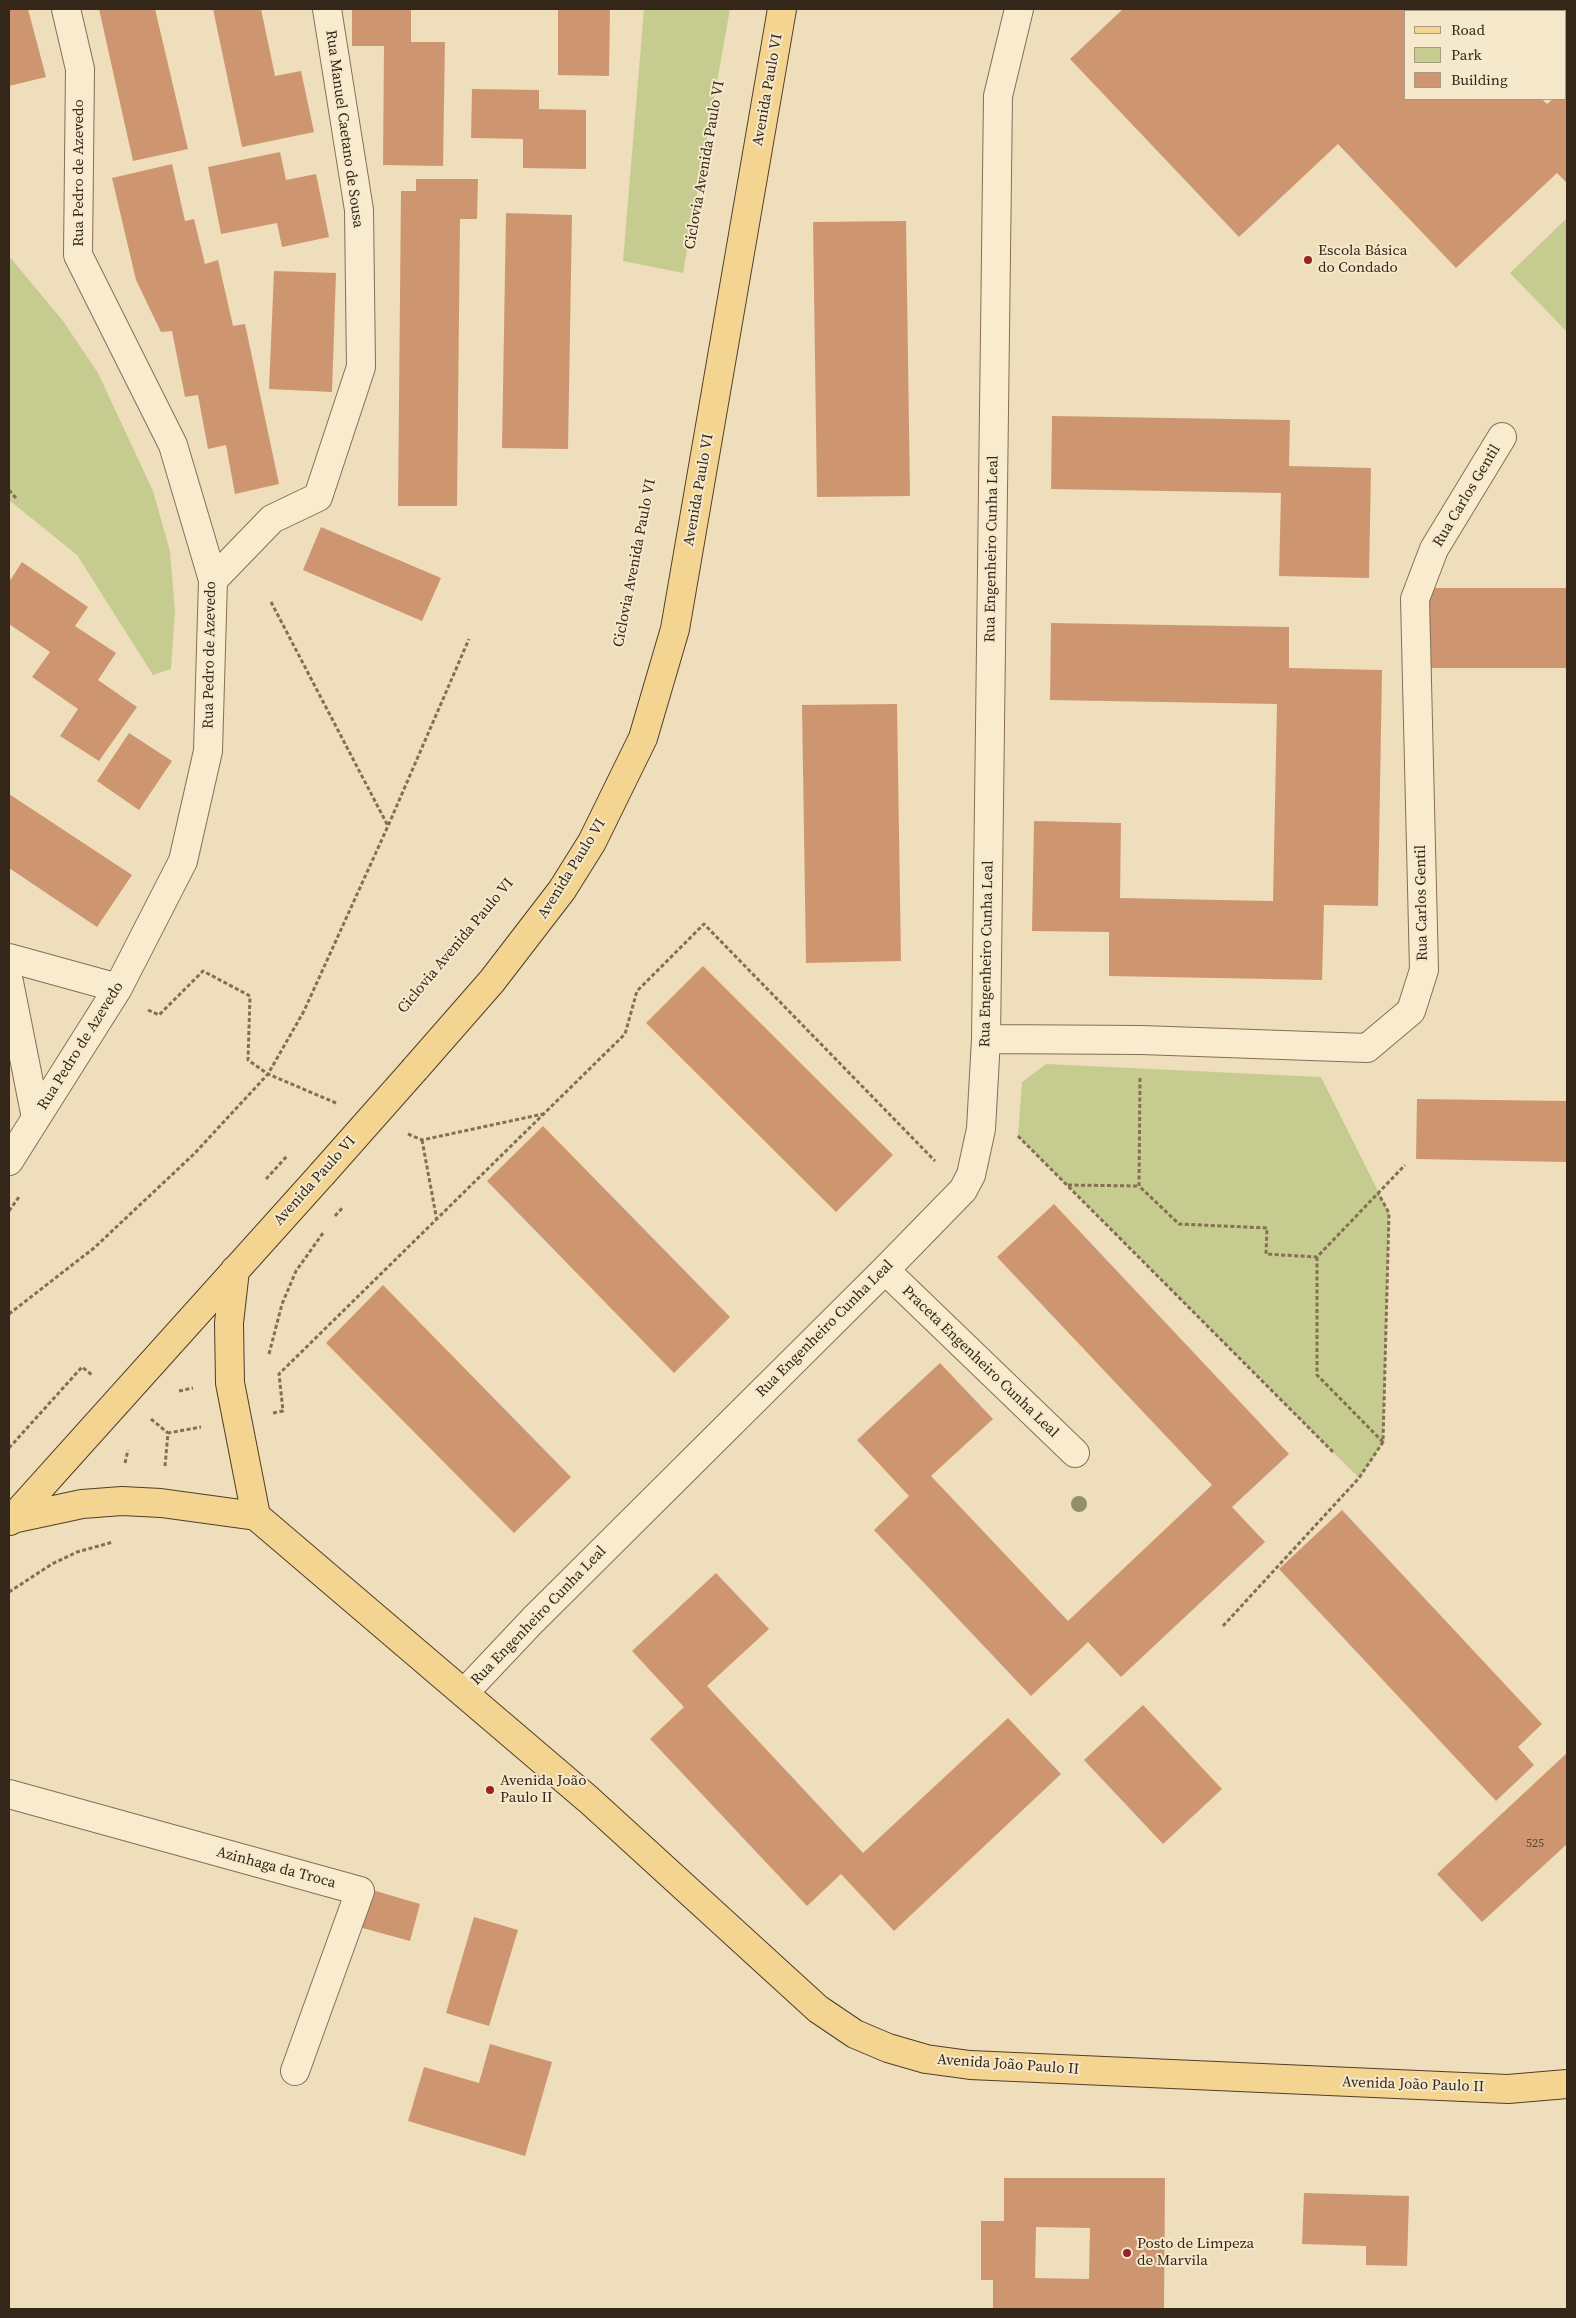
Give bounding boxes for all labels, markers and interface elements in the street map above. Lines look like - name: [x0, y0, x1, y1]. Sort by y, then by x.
- legend: [1404, 10, 1566, 100]
- text: Road: [1451, 19, 1485, 40]
- street label: Rua Manuel Caetano de Sousa: [321, 29, 367, 229]
- street label: Avenida Paulo VI: [749, 32, 787, 148]
- text: Park: [1451, 44, 1482, 65]
- text: Building: [1451, 69, 1508, 90]
- street label: Ciclovia Avenida Paulo VI: [681, 79, 729, 251]
- street label: Rua Pedro de Azevedo: [70, 99, 88, 247]
- place label: Escola Básica do Condado: [1318, 242, 1407, 277]
- marker: Escola Básica do Condado: [1302, 254, 1314, 266]
- street label: Avenida Paulo VI: [680, 432, 718, 548]
- street label: Rua Carlos Gentil: [1429, 442, 1505, 550]
- street label: Rua Engenheiro Cunha Leal: [981, 455, 1003, 643]
- street label: Ciclovia Avenida Paulo VI: [610, 477, 660, 649]
- street label: Rua Pedro de Azevedo: [200, 581, 220, 729]
- street label: Avenida Paulo VI: [534, 816, 610, 922]
- street label: Rua Carlos Gentil: [1412, 845, 1432, 961]
- street label: Rua Engenheiro Cunha Leal: [976, 860, 998, 1048]
- street label: Ciclovia Avenida Paulo VI: [394, 875, 518, 1017]
- street label: Rua Pedro de Azevedo: [34, 979, 128, 1113]
- street label: Avenida Paulo VI: [270, 1133, 360, 1229]
- street label: Rua Engenheiro Cunha Leal: [753, 1257, 897, 1401]
- street label: Praceta Engenheiro Cunha Leal: [898, 1282, 1062, 1442]
- street label: Rua Engenheiro Cunha Leal: [468, 1543, 610, 1689]
- place label: Avenida João Paulo II: [500, 1772, 586, 1807]
- marker: Avenida João Paulo II: [484, 1784, 496, 1796]
- house number: 525: [1526, 1837, 1544, 1851]
- street label: Azinhaga da Troca: [214, 1843, 338, 1893]
- street label: Avenida João Paulo II: [936, 2051, 1080, 2079]
- street label: Avenida João Paulo II: [1341, 2074, 1485, 2096]
- place label: Posto de Limpeza de Marvila: [1137, 2235, 1254, 2270]
- marker: Posto de Limpeza de Marvila: [1121, 2247, 1133, 2259]

